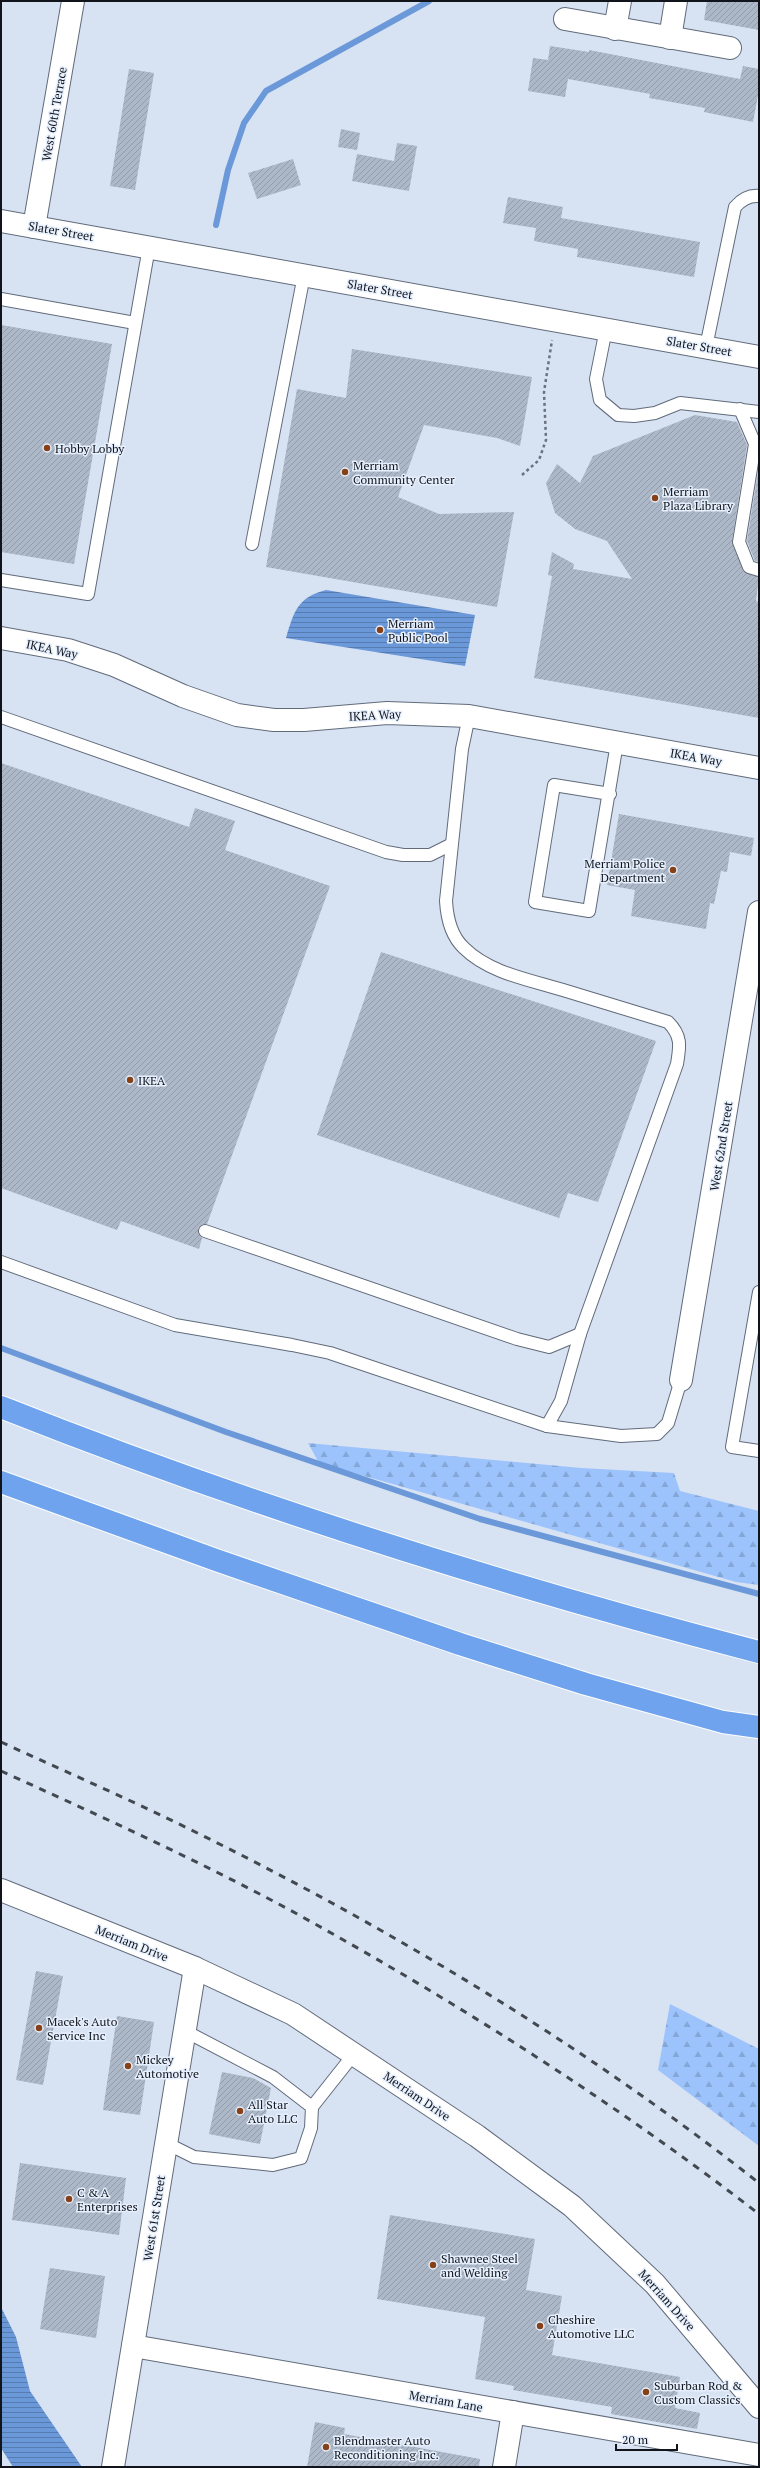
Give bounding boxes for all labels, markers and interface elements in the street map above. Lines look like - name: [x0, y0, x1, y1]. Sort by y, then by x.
- street label: West 60th Terrace: [38, 66, 70, 162]
- street label: Slater Street: [27, 218, 95, 244]
- street label: Slater Street: [346, 276, 414, 302]
- street label: Slater Street: [665, 333, 733, 359]
- place label: Hobby Lobby: [55, 441, 125, 456]
- marker: Hobby Lobby: [42, 443, 52, 453]
- place label: Merriam Community Center: [353, 458, 455, 487]
- marker: Merriam Community Center: [340, 467, 350, 477]
- place label: Merriam Plaza Library: [663, 484, 734, 513]
- marker: Merriam Plaza Library: [650, 493, 660, 503]
- place label: Merriam Public Pool: [388, 616, 448, 645]
- marker: Merriam Public Pool: [375, 625, 385, 635]
- street label: IKEA Way: [25, 636, 80, 662]
- street label: IKEA Way: [348, 706, 402, 724]
- street label: IKEA Way: [669, 745, 724, 769]
- place label: Merriam Police Department: [584, 856, 666, 885]
- marker: Merriam Police Department: [668, 865, 678, 875]
- place label: IKEA: [138, 1073, 166, 1088]
- marker: IKEA: [125, 1075, 135, 1085]
- street label: West 62nd Street: [707, 1100, 736, 1192]
- street label: Merriam Drive: [93, 1922, 171, 1964]
- place label: Macek's Auto Service Inc: [47, 2014, 118, 2043]
- marker: Macek's Auto Service Inc: [34, 2023, 44, 2033]
- place label: Mickey Automotive: [136, 2052, 199, 2081]
- marker: Mickey Automotive: [123, 2061, 133, 2071]
- street label: Merriam Drive: [381, 2068, 453, 2124]
- place label: All Star Auto LLC: [248, 2097, 298, 2126]
- marker: All Star Auto LLC: [235, 2106, 245, 2116]
- street label: West 61st Street: [140, 2174, 168, 2262]
- place label: C & A Enterprises: [77, 2185, 138, 2214]
- marker: C & A Enterprises: [64, 2194, 74, 2204]
- place label: Shawnee Steel and Welding: [441, 2251, 518, 2280]
- marker: Shawnee Steel and Welding: [428, 2260, 438, 2270]
- street label: Merriam Drive: [636, 2266, 698, 2334]
- place label: Cheshire Automotive LLC: [548, 2312, 635, 2341]
- marker: Cheshire Automotive LLC: [535, 2321, 545, 2331]
- place label: Suburban Rod & Custom Classics: [654, 2378, 743, 2407]
- street label: Merriam Lane: [408, 2387, 484, 2415]
- marker: Suburban Rod & Custom Classics: [641, 2387, 651, 2397]
- scale bar: [616, 2426, 677, 2452]
- text: 20 m: [622, 2432, 649, 2447]
- place label: Blendmaster Auto Reconditioning Inc.: [334, 2433, 439, 2462]
- marker: Blendmaster Auto Reconditioning Inc.: [321, 2442, 331, 2452]

